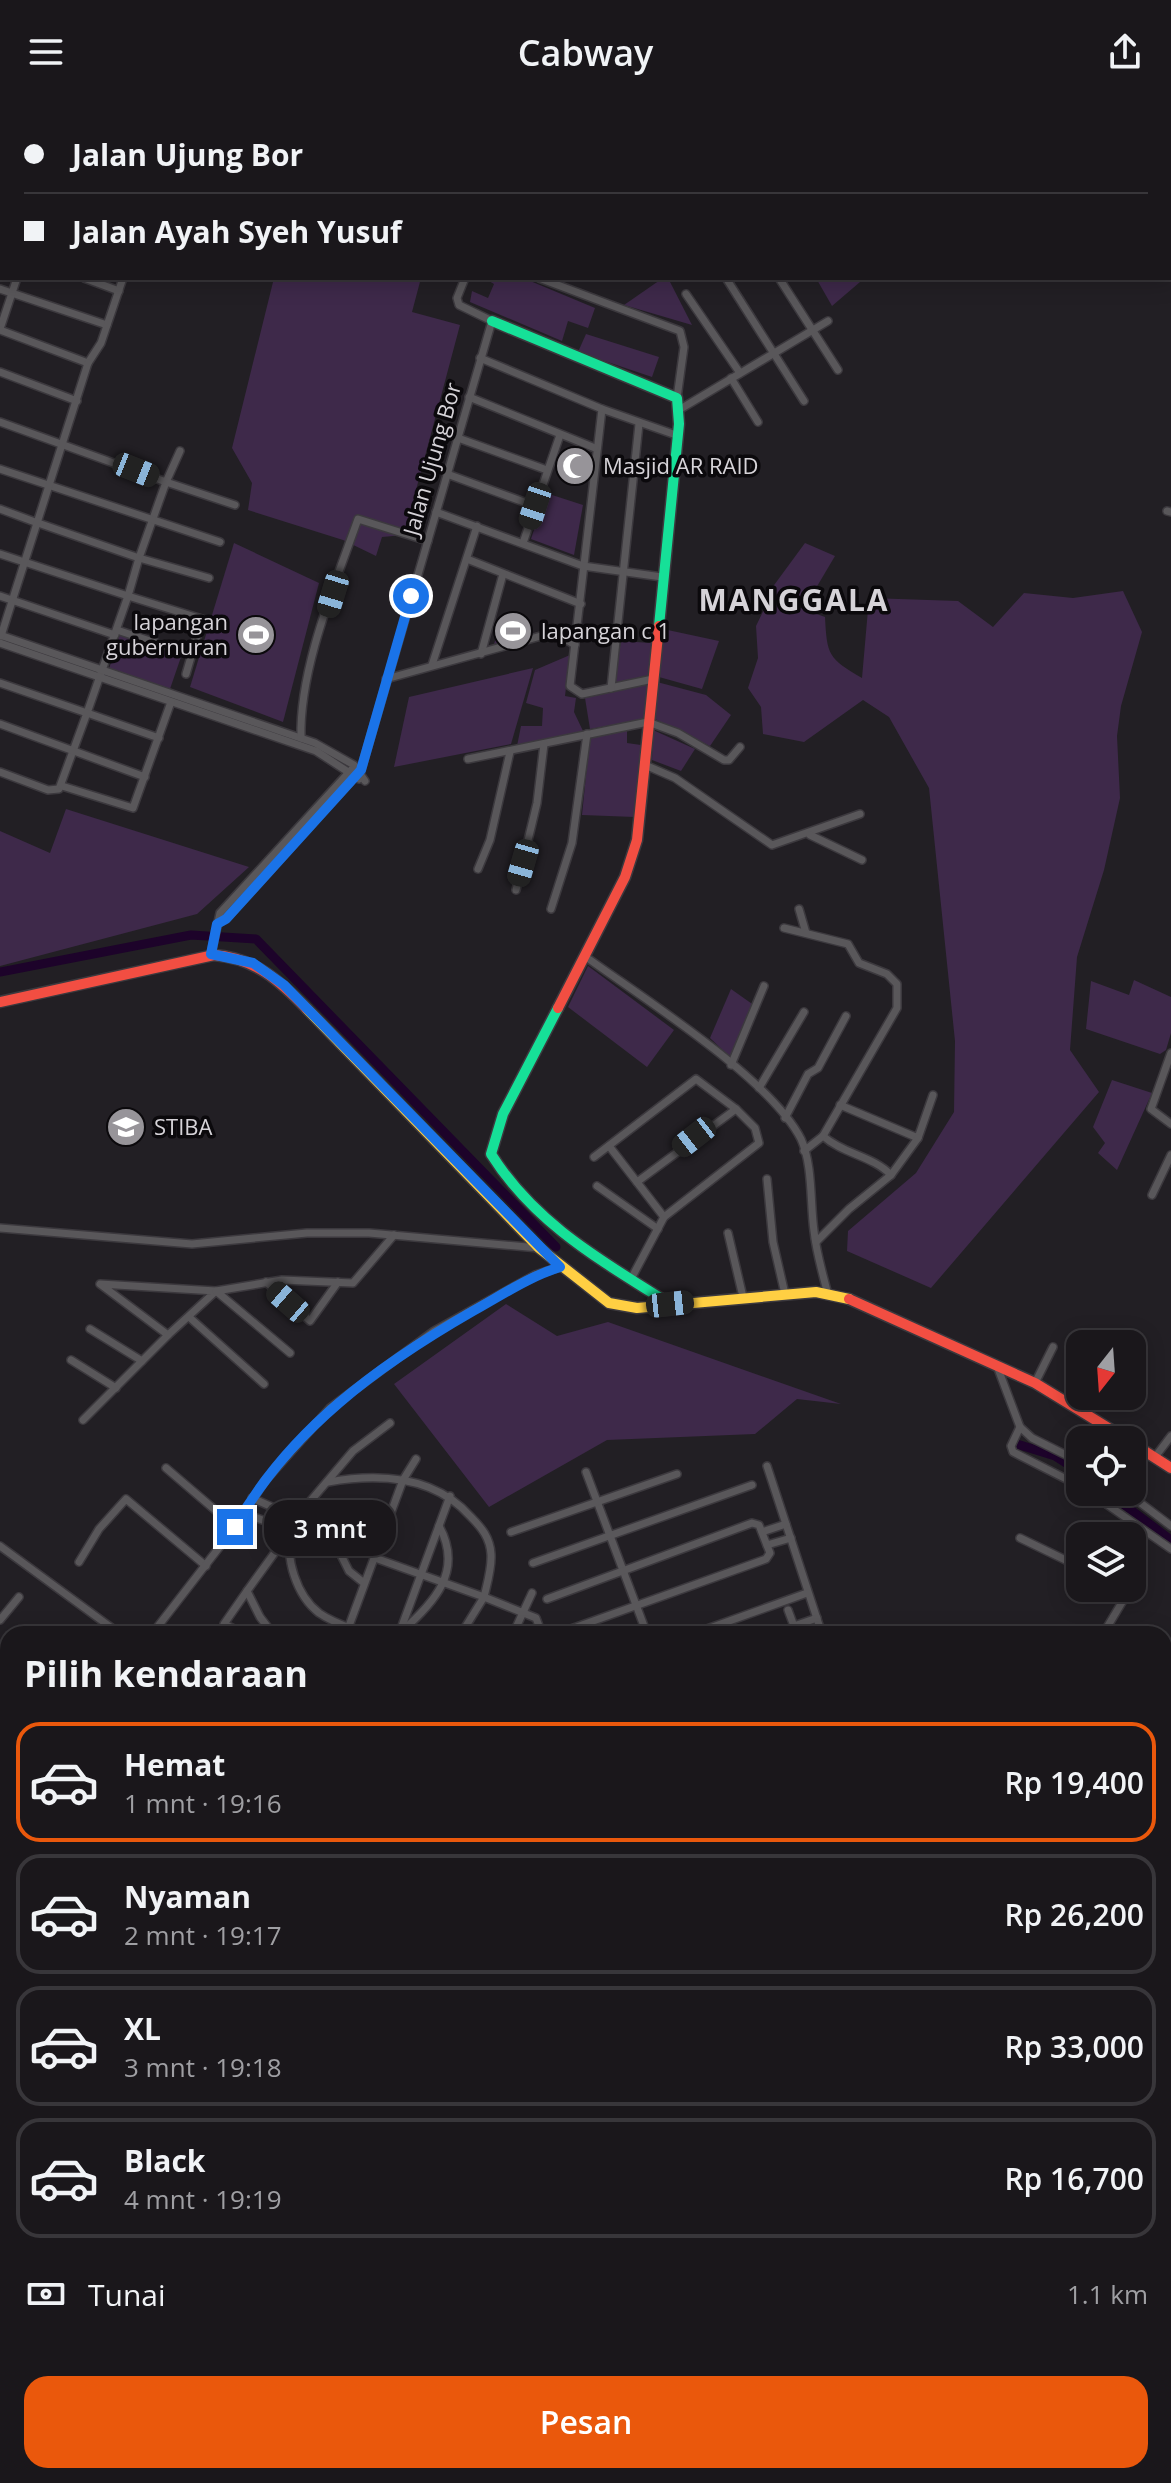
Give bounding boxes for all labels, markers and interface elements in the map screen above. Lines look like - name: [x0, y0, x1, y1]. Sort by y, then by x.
- text: Cabway: [518, 28, 653, 77]
- icon: menu: [24, 30, 68, 74]
- icon: share: [1103, 30, 1147, 74]
- text: Jalan Ujung Bor: [72, 134, 303, 175]
- text: Jalan Ayah Syeh Yusuf: [72, 211, 402, 252]
- street label: Jalan Ujung Bor: [394, 379, 467, 541]
- mosque icon: Masjid AR RAID: [554, 445, 596, 487]
- car: [109, 450, 163, 490]
- place label: Masjid AR RAID: [603, 450, 759, 480]
- car: [516, 479, 554, 533]
- car: [315, 568, 351, 620]
- route start: [393, 578, 429, 614]
- district label: MANGGALA: [698, 579, 890, 620]
- place label: lapangan gubernuran: [106, 606, 228, 661]
- sports icon: lapangan c 1: [492, 610, 534, 652]
- sports icon: lapangan gubernuran: [235, 614, 277, 656]
- place label: lapangan c 1: [541, 615, 670, 645]
- car: [505, 837, 541, 889]
- school or university icon: STIBA: [105, 1106, 147, 1148]
- place label: STIBA: [154, 1111, 213, 1141]
- car: [668, 1113, 720, 1161]
- car: [262, 1277, 314, 1327]
- car: [645, 1290, 695, 1318]
- north arrow: [1066, 1330, 1146, 1410]
- map controls: [1066, 1330, 1146, 1602]
- button: locate: [1066, 1426, 1146, 1506]
- callout: 3 mnt: [263, 1499, 395, 1555]
- route end: [217, 1509, 253, 1545]
- text: 3 mnt: [293, 1510, 367, 1546]
- button: layers: [1066, 1522, 1146, 1602]
- text: Pilih kendaraan: [24, 1649, 308, 1698]
- text: Hemat: [124, 1744, 225, 1785]
- icon: car: [28, 1746, 100, 1818]
- text: Rp 19,400: [1004, 1762, 1144, 1803]
- text: 1 mnt · 19:16: [124, 1785, 282, 1821]
- text: Nyaman: [124, 1876, 251, 1917]
- icon: car: [28, 1878, 100, 1950]
- text: Rp 26,200: [1004, 1894, 1144, 1935]
- text: 2 mnt · 19:17: [124, 1917, 282, 1953]
- text: XL: [124, 2008, 161, 2049]
- icon: car: [28, 2010, 100, 2082]
- text: Rp 33,000: [1004, 2026, 1144, 2067]
- text: 3 mnt · 19:18: [124, 2049, 282, 2085]
- text: Black: [124, 2140, 205, 2181]
- icon: car: [28, 2142, 100, 2214]
- text: Rp 16,700: [1004, 2158, 1144, 2199]
- text: 4 mnt · 19:19: [124, 2181, 282, 2217]
- icon: cash: [24, 2272, 68, 2316]
- text: Tunai: [88, 2274, 166, 2315]
- text: 1.1 km: [1067, 2276, 1148, 2312]
- button: Pesan: [24, 2376, 1148, 2468]

